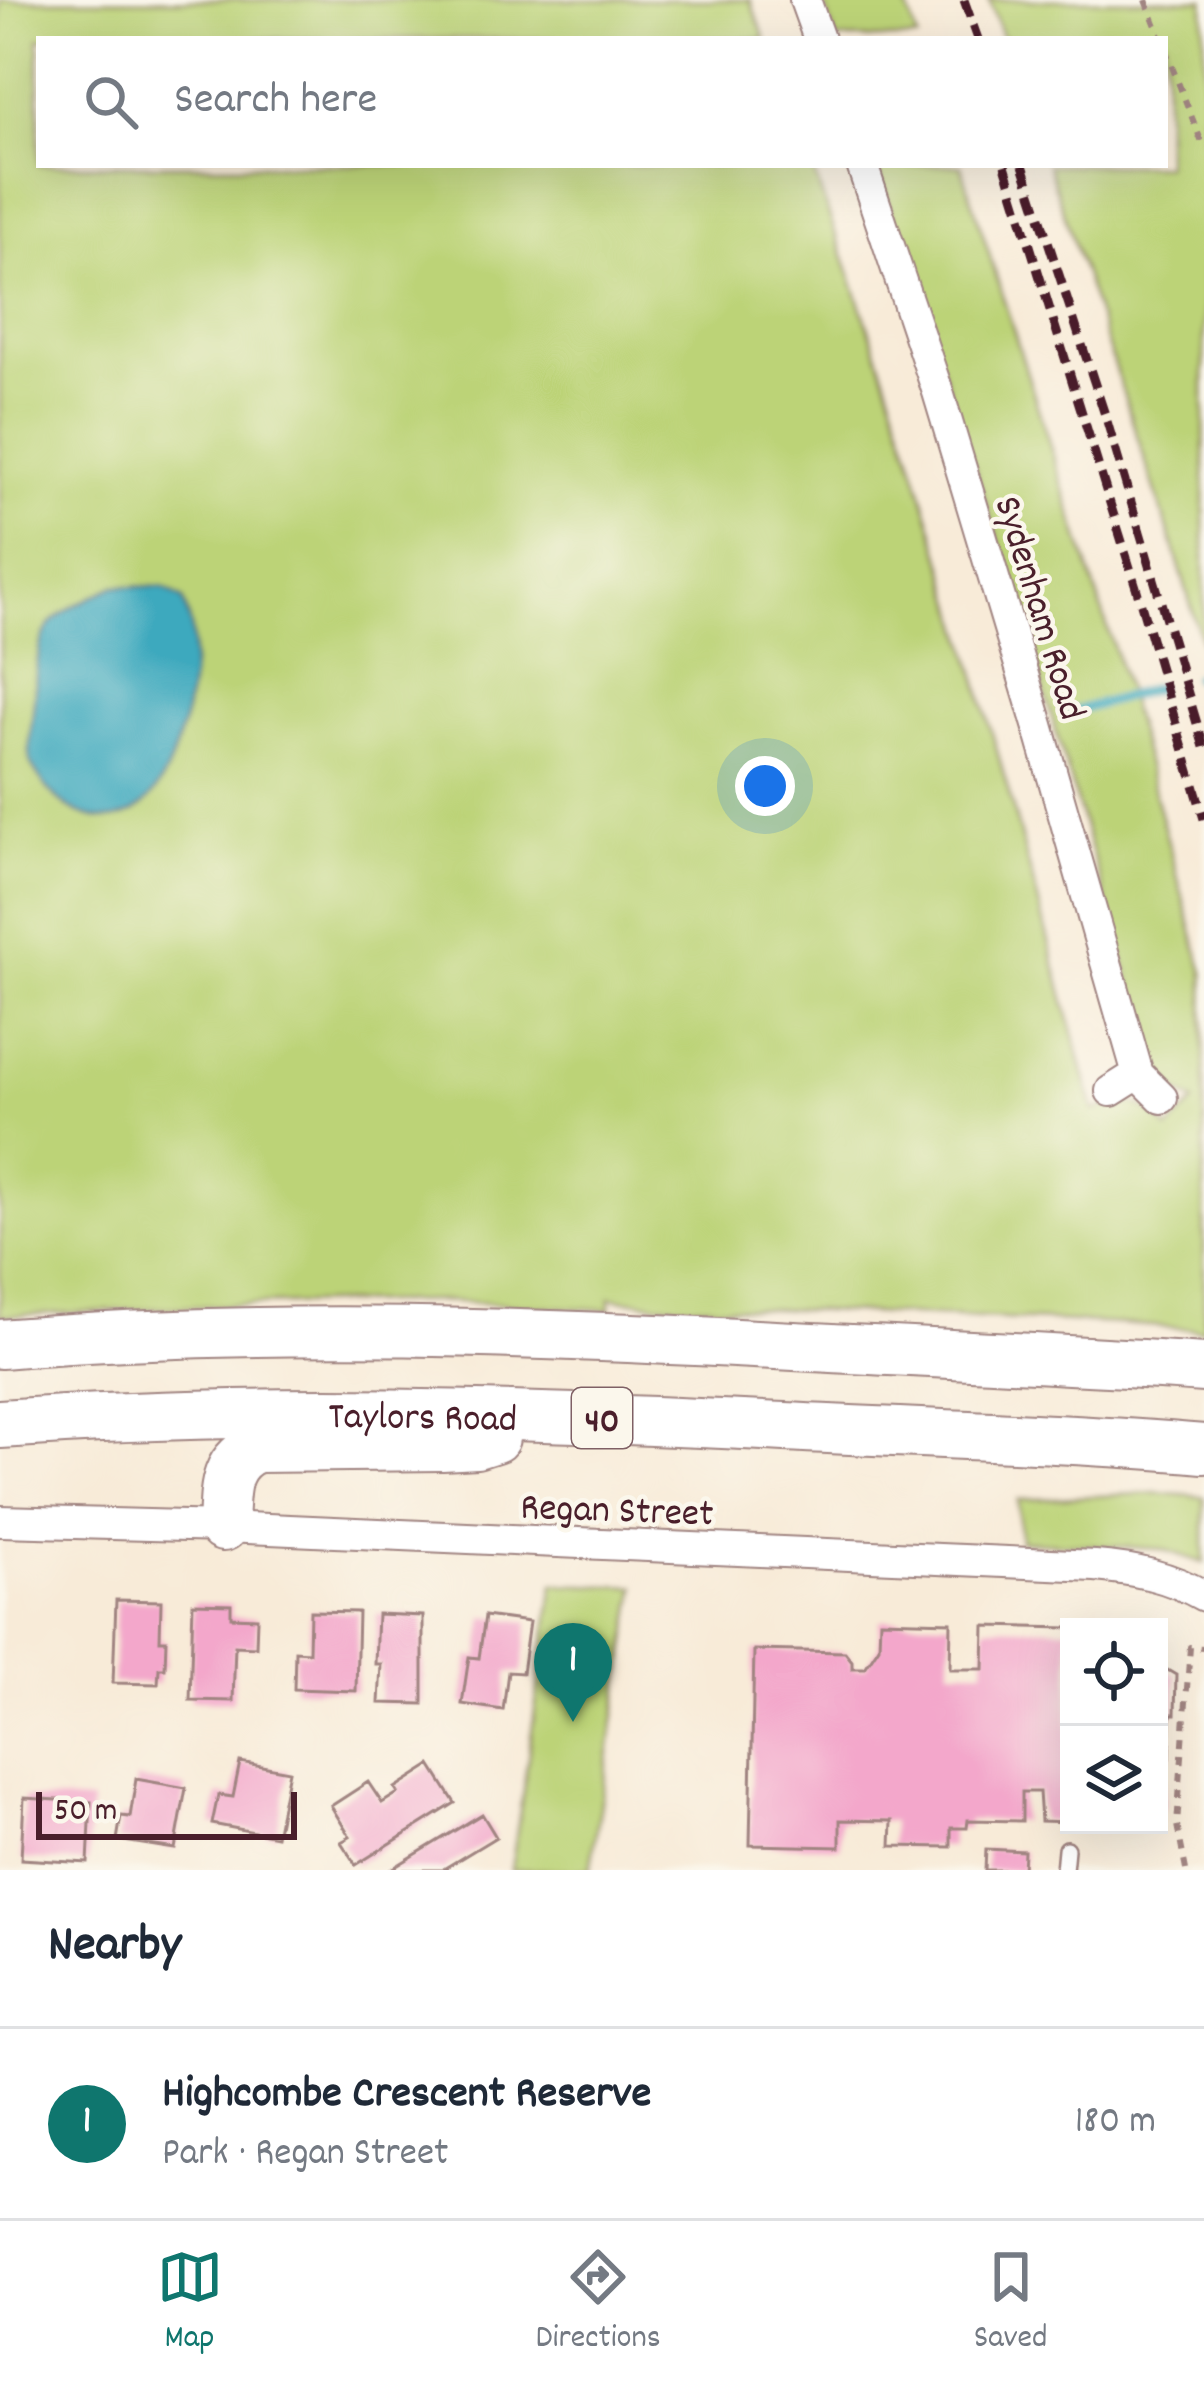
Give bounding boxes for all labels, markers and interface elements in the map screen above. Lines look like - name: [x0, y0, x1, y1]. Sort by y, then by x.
- search box: [36, 36, 1168, 168]
- icon: search: [78, 69, 144, 135]
- text: Search here: [174, 70, 377, 134]
- street label: Sydenham Road: [977, 490, 1097, 728]
- your location: [735, 756, 795, 816]
- road number: 40: [572, 1388, 632, 1448]
- street label: Taylors Road: [328, 1392, 518, 1450]
- street label: Regan Street: [519, 1483, 714, 1544]
- map controls: [1060, 1618, 1168, 1834]
- button: locate: [1060, 1618, 1168, 1726]
- pin: 1: [534, 1623, 612, 1722]
- button: layers: [1060, 1726, 1168, 1834]
- scale bar: [36, 1786, 297, 1839]
- text: 50 m: [54, 1789, 118, 1836]
- text: Nearby: [48, 1912, 181, 1984]
- text: Highcombe Crescent Reserve: [162, 2064, 651, 2128]
- text: 1: [83, 2096, 91, 2151]
- text: 180 m: [1075, 2096, 1156, 2151]
- text: Park · Regan Street: [162, 2128, 449, 2183]
- tab: Map: [157, 2244, 223, 2363]
- tab: Directions: [536, 2244, 661, 2363]
- tab: Saved: [974, 2244, 1047, 2363]

